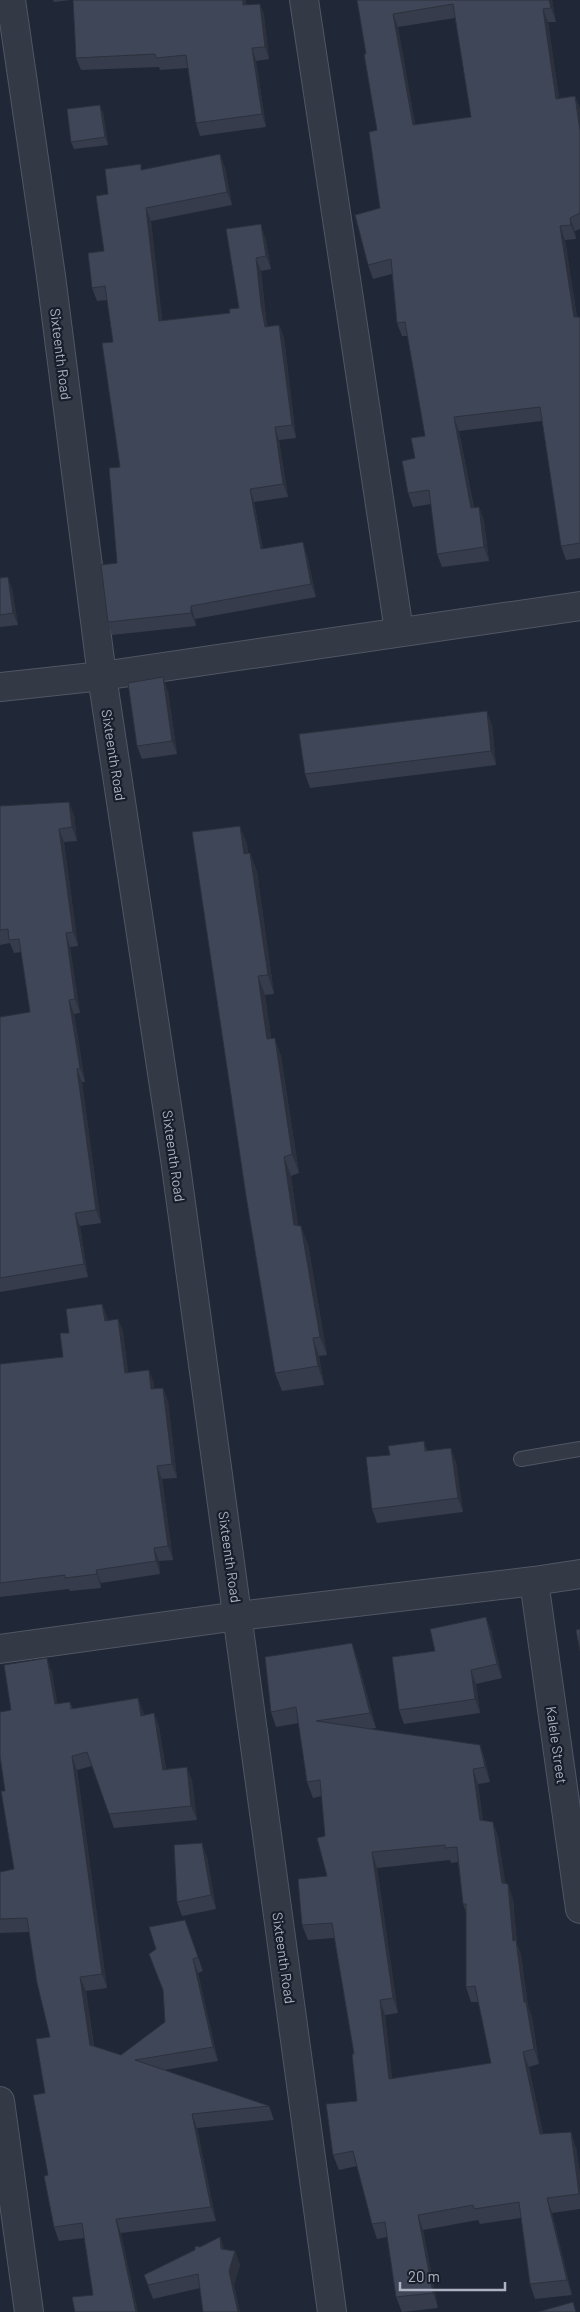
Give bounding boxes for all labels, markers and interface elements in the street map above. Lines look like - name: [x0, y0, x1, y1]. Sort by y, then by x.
- street label: Sixteenth Road: [47, 307, 75, 401]
- street label: Sixteenth Road: [98, 708, 130, 802]
- street label: Sixteenth Road: [159, 1109, 189, 1203]
- street label: Sixteenth Road: [215, 1510, 245, 1604]
- street label: Kalele Street: [543, 1705, 571, 1785]
- street label: Sixteenth Road: [269, 1911, 299, 2005]
- scale bar: [400, 2260, 505, 2292]
- text: 20 m: [408, 2267, 440, 2285]

